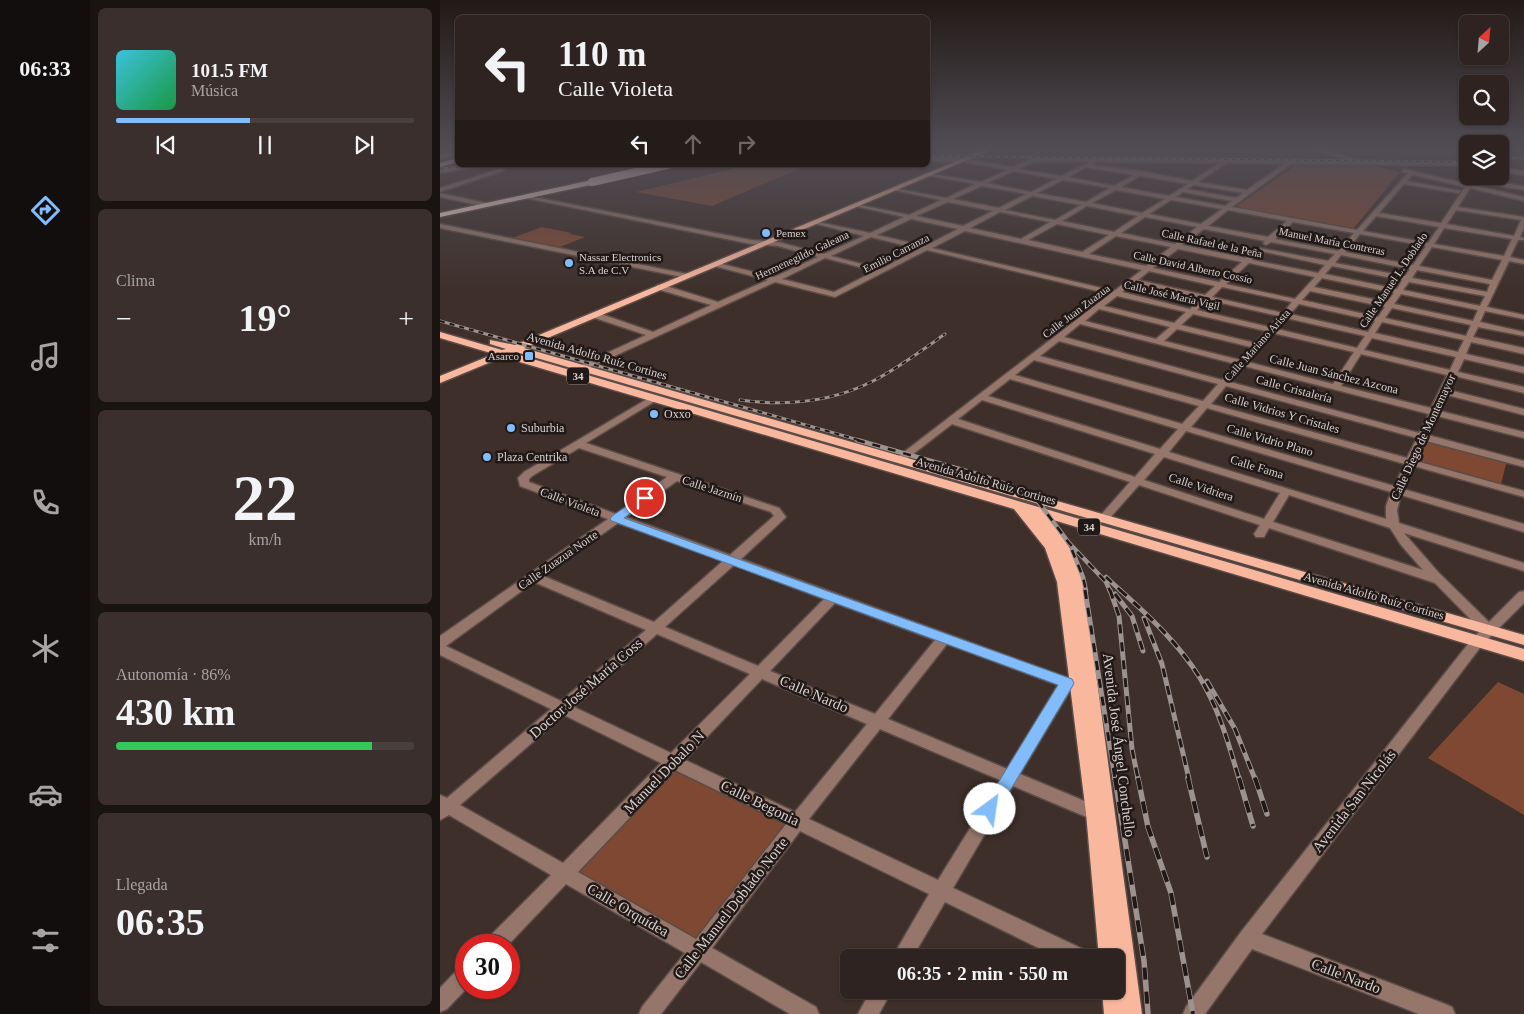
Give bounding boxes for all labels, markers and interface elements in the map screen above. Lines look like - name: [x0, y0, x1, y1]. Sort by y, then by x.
- north arrow: [1459, 15, 1509, 65]
- map controls: [1459, 15, 1509, 185]
- icon: left: [475, 35, 540, 100]
- text: 110 m: [558, 35, 646, 74]
- text: 06:33: [19, 56, 71, 81]
- text: 101.5 FM: [191, 60, 268, 81]
- button: search: [1459, 75, 1509, 125]
- text: Calle Violeta: [558, 76, 673, 101]
- text: Música: [191, 82, 238, 99]
- icon: left: [626, 130, 654, 158]
- icon: ahead: [679, 130, 707, 158]
- icon: right: [732, 130, 760, 158]
- icon: previous: [152, 131, 180, 159]
- icon: pause: [251, 131, 279, 159]
- icon: next: [350, 131, 378, 159]
- button: layers: [1459, 135, 1509, 185]
- icon: directions: [28, 193, 63, 228]
- street label: Manuel María Contreras: [1278, 225, 1386, 257]
- street label: Calle Rafael de la Peña: [1161, 226, 1264, 260]
- marker: Pemex: [760, 227, 772, 239]
- place label: Pemex: [776, 227, 806, 239]
- street label: Hermenegildo Galeana: [753, 228, 851, 282]
- street label: Calle Manuel L. Doblado: [1357, 230, 1430, 330]
- street label: Emilio Carranza: [861, 231, 931, 275]
- street label: Calle David Alberto Cossío: [1132, 249, 1254, 286]
- place label: Nassar Electronics S.A de C.V: [579, 251, 661, 276]
- marker: Nassar Electronics S.A de C.V: [563, 257, 575, 269]
- text: Clima: [116, 272, 155, 289]
- street label: Calle José María Vigil: [1123, 278, 1221, 312]
- street label: Calle Juan Zuazua: [1040, 282, 1112, 340]
- text: 19°: [238, 297, 292, 339]
- text: −: [116, 303, 132, 334]
- text: +: [398, 303, 414, 334]
- street label: Calle Mariano Arista: [1222, 307, 1292, 383]
- street label: Avenida Adolfo Ruíz Cortines: [525, 329, 669, 383]
- icon: music: [28, 339, 63, 374]
- place label: Asarco: [488, 350, 519, 362]
- marker: Asarco: [523, 350, 535, 362]
- street label: Calle Juan Sánchez Azcona: [1268, 351, 1401, 397]
- road number: 34: [567, 368, 589, 384]
- street label: Calle Cristalería: [1254, 372, 1334, 406]
- street label: Calle Diego de Montemayor: [1388, 372, 1458, 502]
- street label: Calle Vidrios Y Cristales: [1223, 390, 1342, 436]
- place label: Oxxo: [664, 407, 691, 421]
- marker: Oxxo: [648, 408, 660, 420]
- place label: Suburbia: [521, 421, 565, 435]
- street label: Calle Vidrio Plano: [1225, 421, 1315, 459]
- marker: Suburbia: [505, 422, 517, 434]
- place label: Plaza Centrika: [497, 450, 568, 464]
- marker: Plaza Centrika: [481, 451, 493, 463]
- street label: Calle Fama: [1229, 452, 1286, 482]
- street label: Avenida Adolfo Ruíz Cortines: [914, 454, 1058, 508]
- text: 22: [233, 462, 298, 534]
- street label: Calle Vidriera: [1167, 470, 1236, 504]
- street label: Calle Jazmín: [680, 473, 744, 505]
- pin: [624, 477, 666, 519]
- icon: arrive: [631, 484, 659, 512]
- icon: phone: [28, 485, 63, 520]
- street label: Calle Violeta: [538, 485, 602, 520]
- road number: 34: [1078, 518, 1100, 536]
- street label: Calle Zuazua Norte: [515, 527, 601, 593]
- text: km/h: [249, 531, 281, 548]
- street label: Avenida Adolfo Ruíz Cortines: [1302, 569, 1446, 623]
- icon: climate: [28, 631, 63, 666]
- street label: Doctor José María Coss: [527, 635, 646, 741]
- street label: Avenida José Ángel Conchello: [1100, 652, 1138, 838]
- text: Autonomía · 86%: [116, 666, 231, 683]
- street label: Calle Nardo: [777, 672, 851, 716]
- text: 430 km: [116, 691, 235, 733]
- street label: Manuel Dobalo N: [621, 727, 707, 817]
- street label: Avenida San Nicolás: [1309, 746, 1399, 855]
- icon: car: [28, 777, 63, 812]
- street label: Calle Begonia: [718, 777, 802, 829]
- position arrow: [963, 782, 1015, 834]
- street label: Calle Manuel Doblado Norte: [671, 834, 791, 982]
- text: Llegada: [116, 876, 168, 893]
- street label: Calle Orquídea: [585, 880, 672, 940]
- text: 06:35: [116, 901, 205, 943]
- icon: filters: [28, 923, 63, 958]
- speed limit sign: 30: [455, 934, 520, 999]
- street label: Calle Nardo: [1309, 955, 1383, 997]
- text: 06:35 · 2 min · 550 m: [897, 963, 1068, 984]

